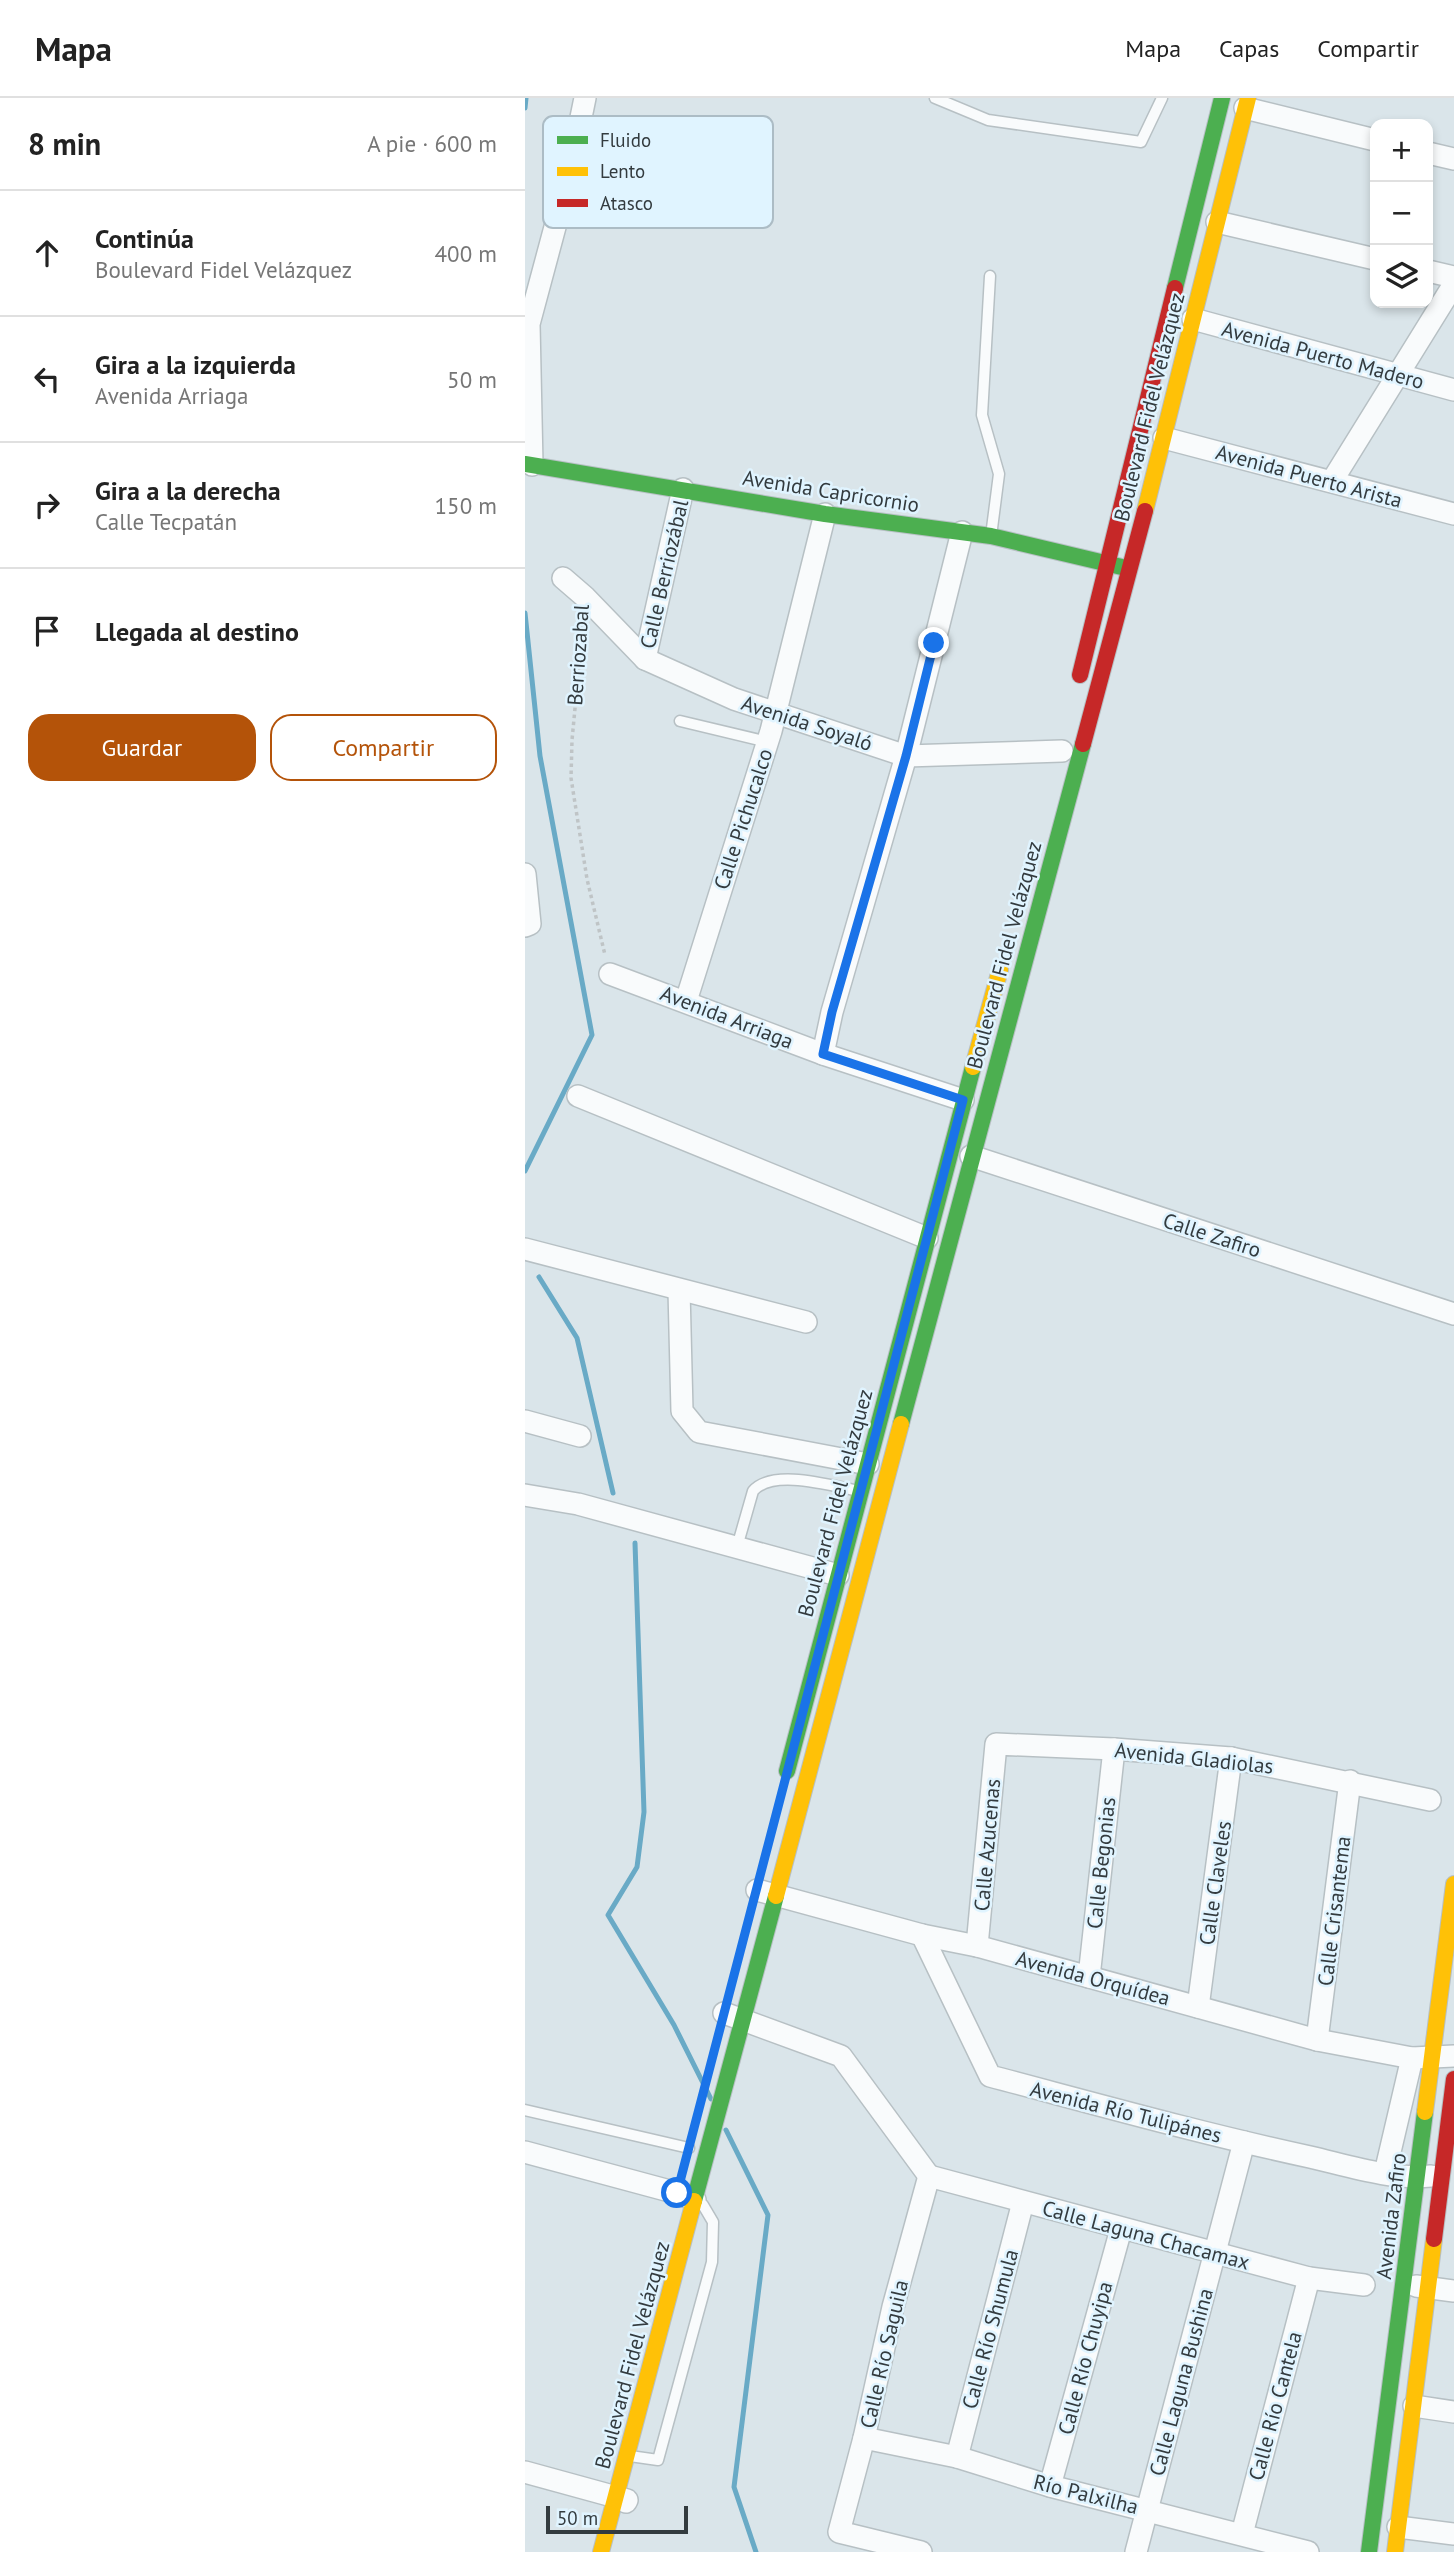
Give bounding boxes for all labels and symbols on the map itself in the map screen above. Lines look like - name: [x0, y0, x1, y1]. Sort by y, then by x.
- legend: [543, 116, 773, 228]
- text: Fluido: [600, 128, 651, 152]
- text: Lento: [600, 159, 645, 183]
- text: Atasco: [600, 191, 653, 215]
- street label: Boulevard Fidel Velázquez: [1108, 290, 1190, 524]
- street label: Avenida Puerto Madero: [1219, 315, 1427, 395]
- street label: Avenida Puerto Arista: [1213, 438, 1405, 514]
- street label: Avenida Capricornio: [741, 464, 921, 518]
- street label: Calle Berriozábal: [634, 497, 694, 651]
- street label: Berriozabal: [561, 603, 595, 707]
- route end: [918, 627, 949, 658]
- street label: Avenida Soyaló: [738, 689, 876, 757]
- street label: Calle Pichucalco: [708, 745, 778, 893]
- street label: Boulevard Fidel Velázquez: [961, 838, 1047, 1072]
- street label: Avenida Arriaga: [657, 979, 797, 1055]
- street label: Calle Zafiro: [1160, 1207, 1264, 1263]
- street label: Boulevard Fidel Velázquez: [792, 1386, 878, 1620]
- street label: Avenida Gladiolas: [1113, 1736, 1275, 1780]
- street label: Calle Azucenas: [968, 1778, 1006, 1912]
- street label: Calle Begonias: [1081, 1796, 1121, 1930]
- street label: Calle Claveles: [1193, 1819, 1237, 1947]
- street label: Calle Crisantema: [1311, 1835, 1357, 1987]
- street label: Avenida Orquídea: [1013, 1944, 1173, 2012]
- street label: Avenida Río Tulipánes: [1028, 2075, 1224, 2149]
- street label: Avenida Zafiro: [1370, 2151, 1412, 2281]
- route start: [661, 2177, 692, 2208]
- street label: Calle Laguna Chacamax: [1039, 2194, 1253, 2276]
- street label: Boulevard Fidel Velázquez: [589, 2238, 675, 2472]
- street label: Calle Río Shumula: [956, 2246, 1024, 2412]
- street label: Calle Río Saguila: [854, 2277, 914, 2431]
- street label: Calle Río Chuyipa: [1052, 2279, 1118, 2437]
- street label: Calle Laguna Bushina: [1143, 2285, 1219, 2479]
- street label: Calle Río Cantela: [1242, 2329, 1308, 2483]
- street label: Río Palxilha: [1031, 2468, 1141, 2520]
- scale bar: [546, 2503, 688, 2535]

